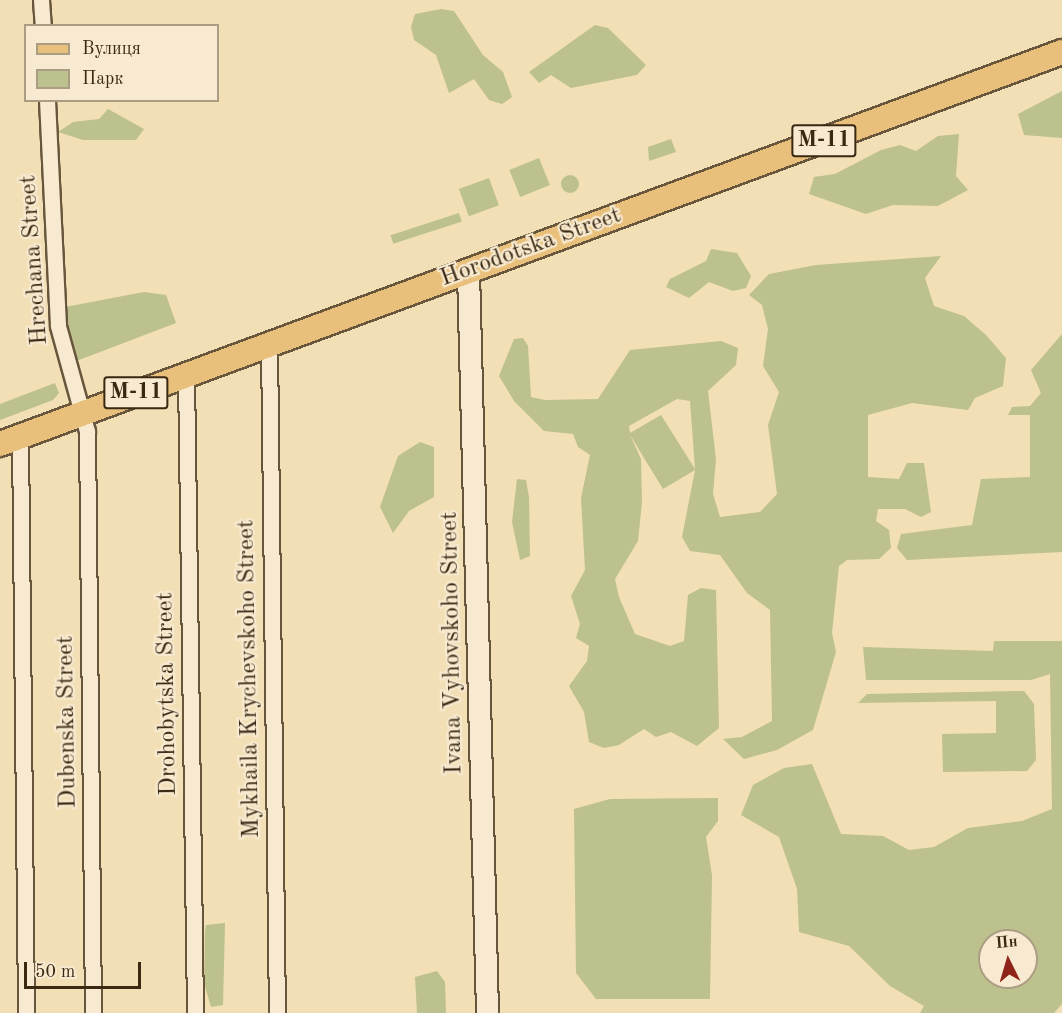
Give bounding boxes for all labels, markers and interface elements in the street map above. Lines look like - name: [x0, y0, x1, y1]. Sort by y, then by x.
- legend: [24, 24, 219, 102]
- text: Вулиця: [82, 40, 141, 58]
- text: Парк: [82, 70, 123, 88]
- road number: М-11: [791, 122, 857, 160]
- street label: Hrechana Street: [15, 174, 55, 346]
- street label: Horodotska Street: [437, 202, 625, 294]
- road number: М-11: [103, 374, 169, 412]
- street label: Ivana Vyhovskoho Street: [436, 511, 470, 775]
- street label: Mykhaila Krychevskoho Street: [233, 519, 267, 839]
- street label: Drohobytska Street: [152, 592, 184, 796]
- street label: Dubenska Street: [52, 635, 84, 809]
- north arrow: [978, 929, 1038, 989]
- text: Пн: [995, 934, 1018, 952]
- scale bar: [27, 950, 144, 988]
- text: 50 m: [35, 963, 75, 981]

